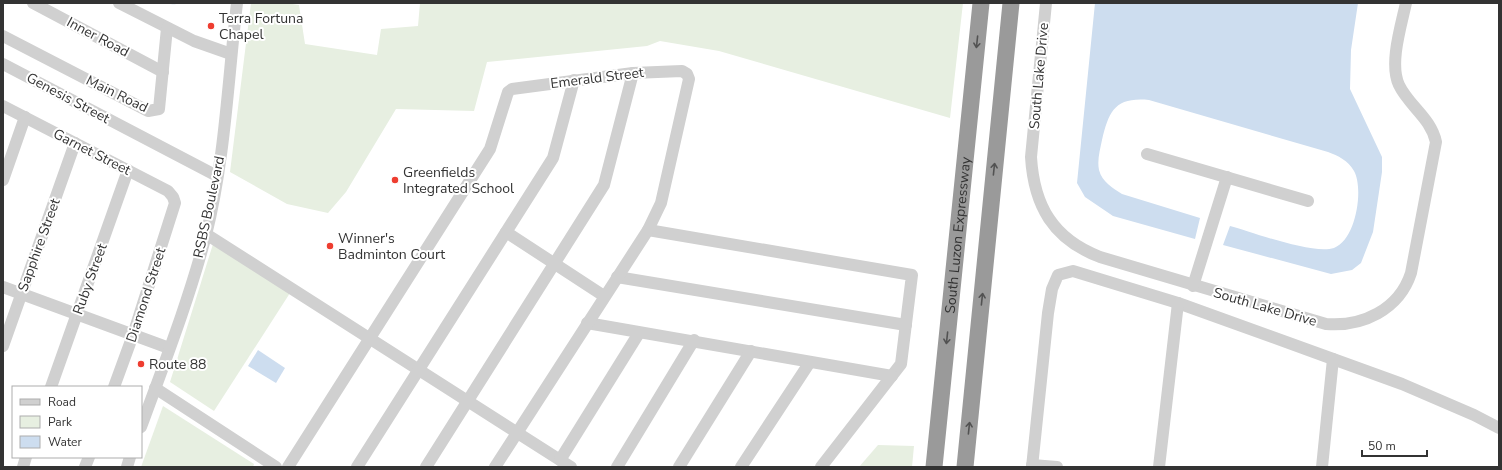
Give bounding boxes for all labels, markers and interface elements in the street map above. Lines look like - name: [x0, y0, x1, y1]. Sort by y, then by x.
- place label: Terra Fortuna Chapel: [219, 9, 303, 44]
- street label: Inner Road: [63, 13, 133, 61]
- marker: Terra Fortuna Chapel: [206, 21, 216, 31]
- street label: South Lake Drive: [1025, 22, 1053, 130]
- one-way arrow: [973, 35, 981, 48]
- street label: Emerald Street: [549, 63, 645, 93]
- street label: Genesis Street: [23, 68, 113, 128]
- street label: Main Road: [83, 71, 151, 117]
- street label: Garnet Street: [50, 124, 134, 180]
- street label: RSBS Boulevard: [189, 154, 229, 260]
- street label: South Luzon Expressway: [940, 155, 975, 314]
- place label: Greenfields Integrated School: [403, 163, 515, 198]
- one-way arrow: [991, 163, 998, 176]
- marker: Greenfields Integrated School: [390, 175, 400, 185]
- street label: Sapphire Street: [13, 196, 65, 294]
- place label: Winner's Badminton Court: [338, 229, 445, 264]
- street label: Ruby Street: [68, 241, 112, 317]
- marker: Winner's Badminton Court: [325, 241, 335, 251]
- street label: Diamond Street: [122, 245, 170, 345]
- street label: South Lake Drive: [1211, 283, 1319, 331]
- one-way arrow: [978, 293, 985, 306]
- one-way arrow: [943, 331, 951, 344]
- place label: Route 88: [149, 355, 207, 374]
- marker: Route 88: [136, 359, 146, 369]
- legend: [12, 386, 142, 458]
- text: Road: [48, 394, 76, 410]
- text: Park: [48, 414, 73, 430]
- one-way arrow: [965, 422, 972, 435]
- scale bar: [1362, 432, 1427, 458]
- text: Water: [48, 434, 82, 450]
- text: 50 m: [1368, 438, 1396, 454]

